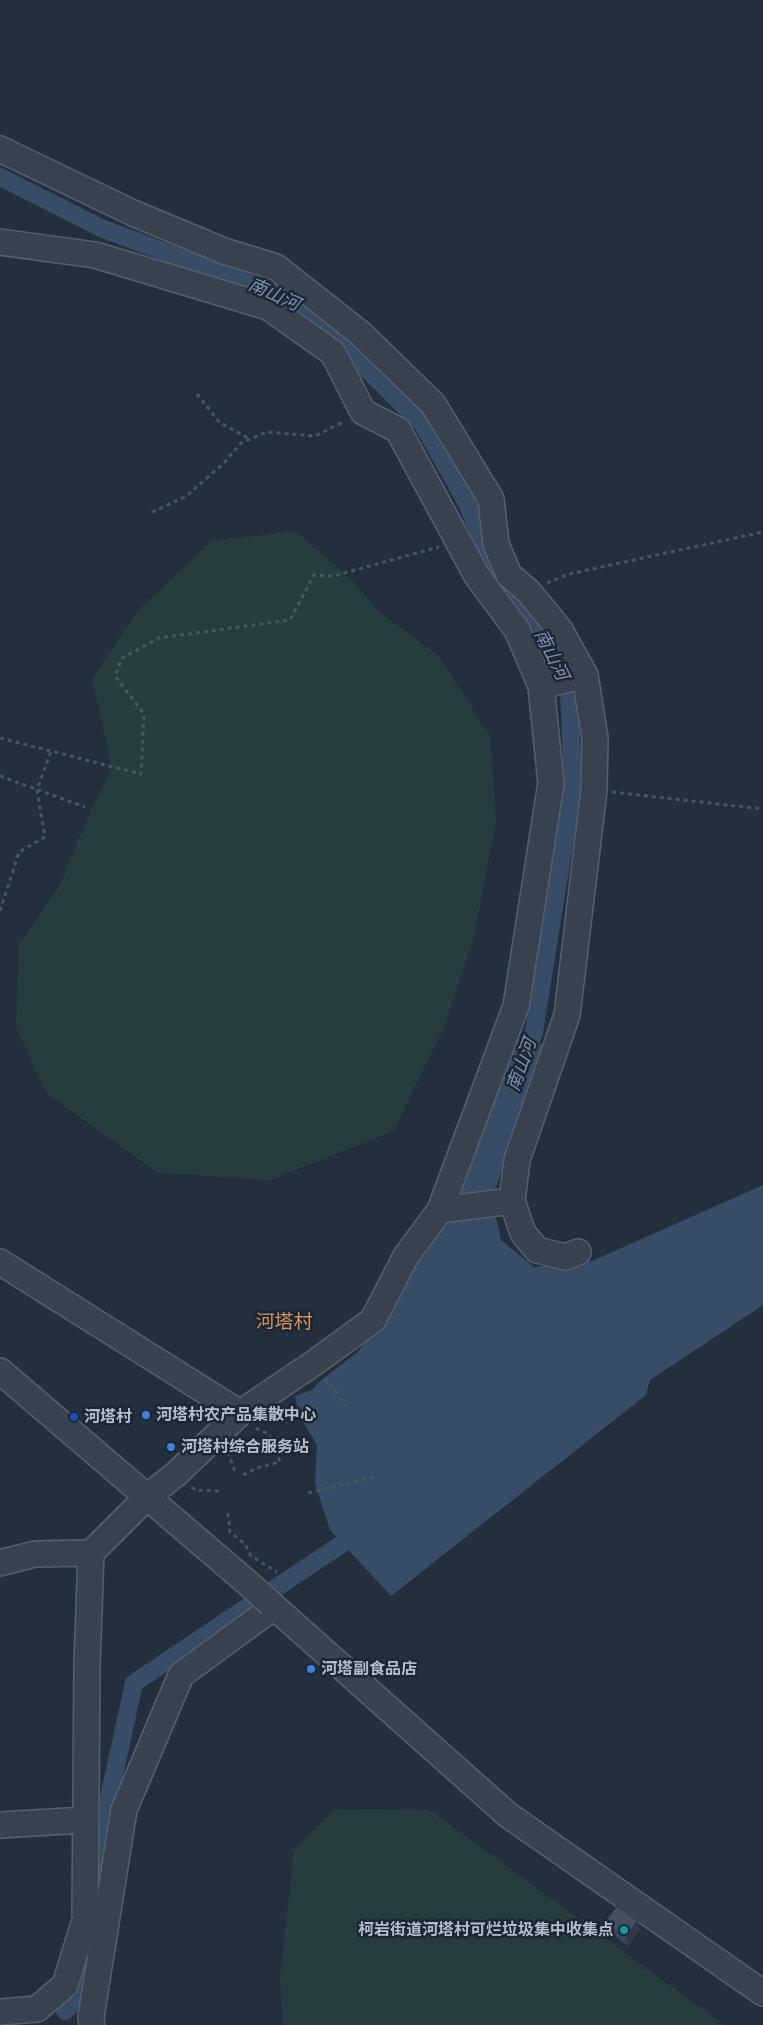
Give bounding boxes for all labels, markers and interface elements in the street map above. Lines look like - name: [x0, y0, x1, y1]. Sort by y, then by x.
- water label: 南山河: [245, 274, 303, 316]
- water label: 南山河: [529, 626, 573, 684]
- water label: 南山河: [503, 1036, 541, 1094]
- district label: 河塔村: [256, 1311, 312, 1333]
- place label: 河塔村农产品集散中心: [156, 1405, 316, 1425]
- place label: 河塔村: [84, 1407, 132, 1427]
- marker: 河塔村农产品集散中心: [140, 1409, 152, 1421]
- marker: 河塔村: [68, 1411, 80, 1423]
- place label: 河塔村综合服务站: [181, 1437, 309, 1457]
- marker: 河塔村综合服务站: [165, 1441, 177, 1453]
- place label: 河塔副食品店: [321, 1659, 417, 1679]
- marker: 河塔副食品店: [305, 1663, 317, 1675]
- place label: 柯岩街道河塔村可烂垃圾集中收集点: [358, 1920, 614, 1940]
- marker: 柯岩街道河塔村可烂垃圾集中收集点: [618, 1924, 630, 1936]

